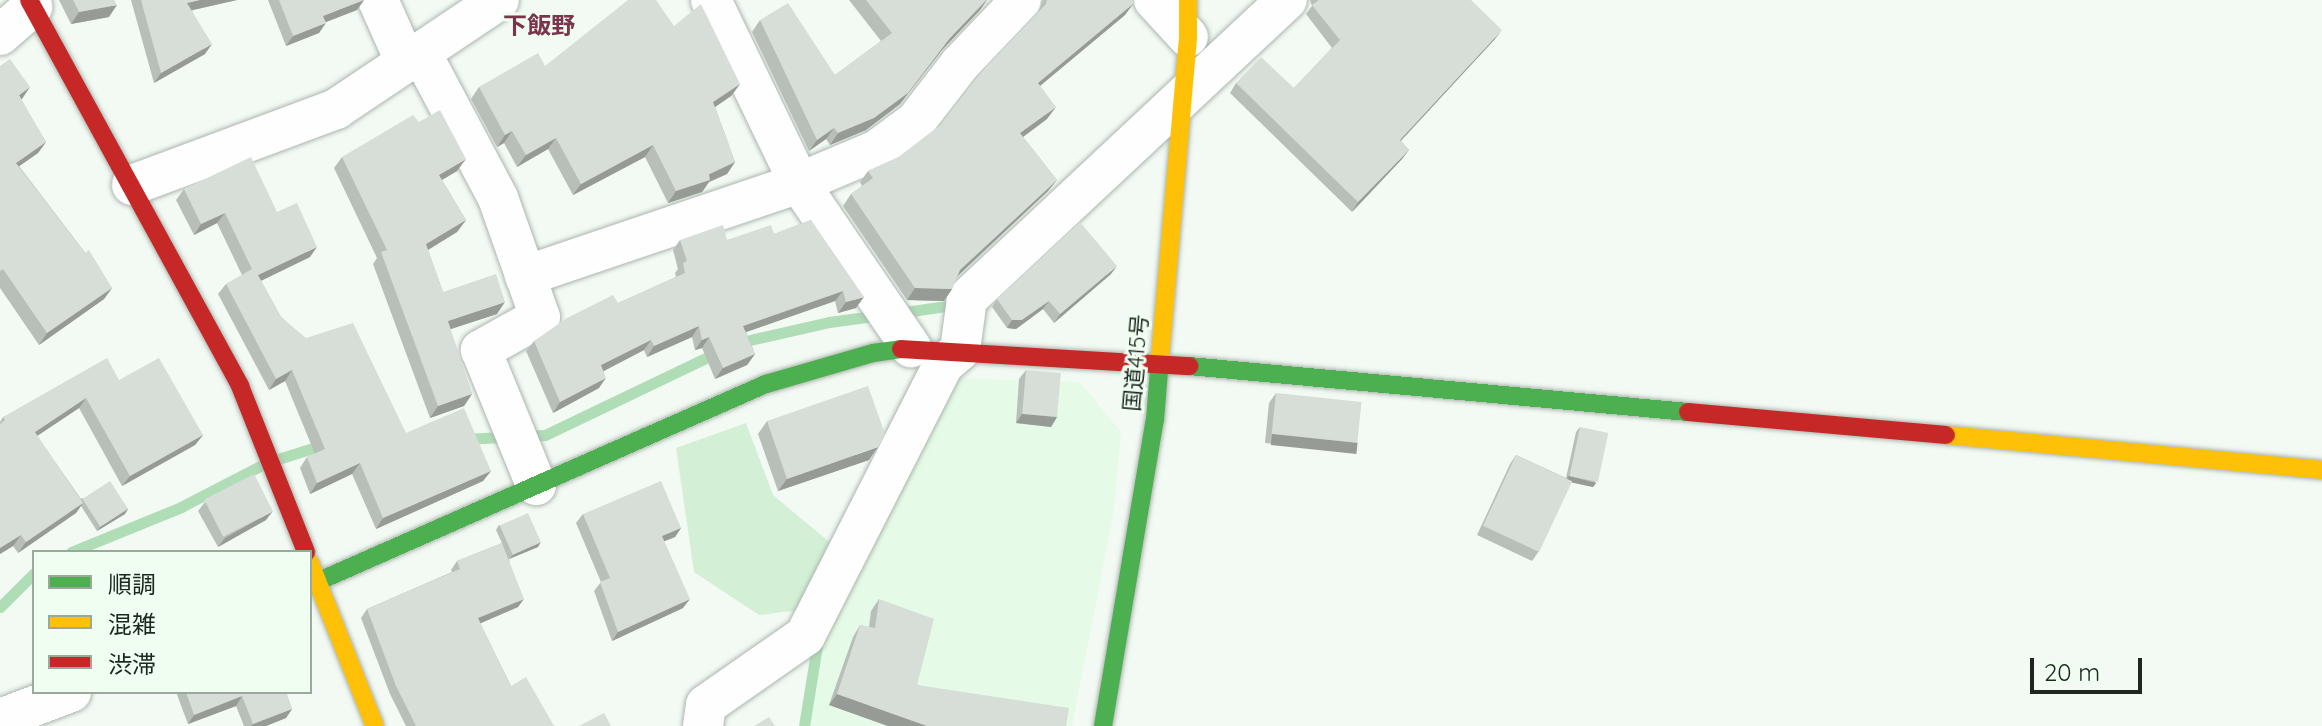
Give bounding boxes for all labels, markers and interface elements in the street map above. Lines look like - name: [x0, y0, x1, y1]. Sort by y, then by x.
- district label: 下飯野: [503, 12, 575, 40]
- street label: 国道415号: [1119, 313, 1153, 413]
- legend: [32, 550, 312, 694]
- text: 順調: [108, 569, 156, 599]
- text: 混雑: [108, 609, 156, 639]
- scale bar: [2034, 642, 2146, 692]
- text: 渋滞: [108, 649, 156, 679]
- text: 20 m: [2044, 657, 2100, 687]

